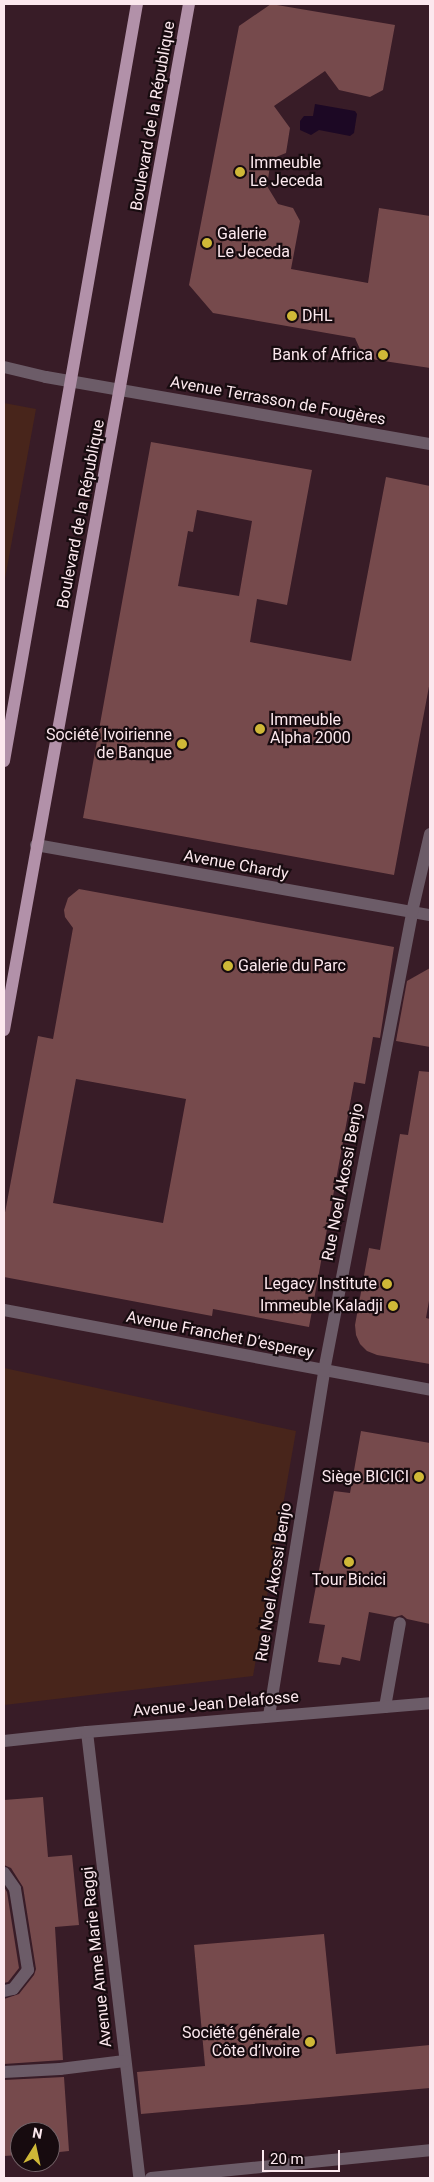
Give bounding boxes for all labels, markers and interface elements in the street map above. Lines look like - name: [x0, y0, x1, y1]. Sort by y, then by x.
- street label: Boulevard de la République: [127, 20, 179, 212]
- place label: Immeuble Le Jeceda: [250, 153, 323, 191]
- marker: Immeuble Le Jeceda: [234, 166, 246, 178]
- place label: Galerie Le Jeceda: [217, 224, 290, 262]
- marker: Galerie Le Jeceda: [201, 237, 213, 249]
- place label: DHL: [302, 306, 333, 326]
- marker: DHL: [286, 310, 298, 322]
- place label: Bank of Africa: [272, 345, 373, 365]
- marker: Bank of Africa: [377, 349, 389, 361]
- street label: Avenue Terrasson de Fougères: [169, 373, 387, 429]
- street label: Boulevard de la République: [53, 418, 109, 610]
- place label: Immeuble Alpha 2000: [270, 710, 351, 748]
- marker: Immeuble Alpha 2000: [254, 723, 266, 735]
- place label: Société Ivoirienne de Banque: [46, 725, 172, 763]
- marker: Société Ivoirienne de Banque: [176, 738, 188, 750]
- street label: Avenue Chardy: [182, 846, 290, 884]
- place label: Galerie du Parc: [238, 956, 346, 976]
- marker: Galerie du Parc: [222, 960, 234, 972]
- street label: Rue Noel Akossi Benjo: [318, 1101, 368, 1263]
- place label: Legacy Institute: [264, 1274, 377, 1294]
- marker: Legacy Institute: [381, 1278, 393, 1290]
- place label: Immeuble Kaladji: [260, 1296, 383, 1316]
- marker: Immeuble Kaladji: [387, 1300, 399, 1312]
- street label: Avenue Franchet D'esperey: [125, 1307, 315, 1363]
- place label: Siège BICICI: [322, 1467, 409, 1487]
- marker: Siège BICICI: [413, 1471, 425, 1483]
- street label: Rue Noel Akossi Benjo: [252, 1501, 296, 1663]
- marker: Tour Bicici: [343, 1556, 355, 1568]
- place label: Tour Bicici: [312, 1570, 386, 1590]
- street label: Avenue Jean Delafosse: [132, 1687, 300, 1721]
- street label: Avenue Anne Marie Raggi: [78, 1866, 116, 2048]
- place label: Société générale Côte d’Ivoire: [182, 2023, 300, 2061]
- marker: Société générale Côte d’Ivoire: [304, 2036, 316, 2048]
- north arrow: [10, 2122, 60, 2172]
- text: N: [31, 2124, 44, 2142]
- scale bar: [264, 2140, 342, 2172]
- text: 20 m: [270, 2150, 304, 2168]

